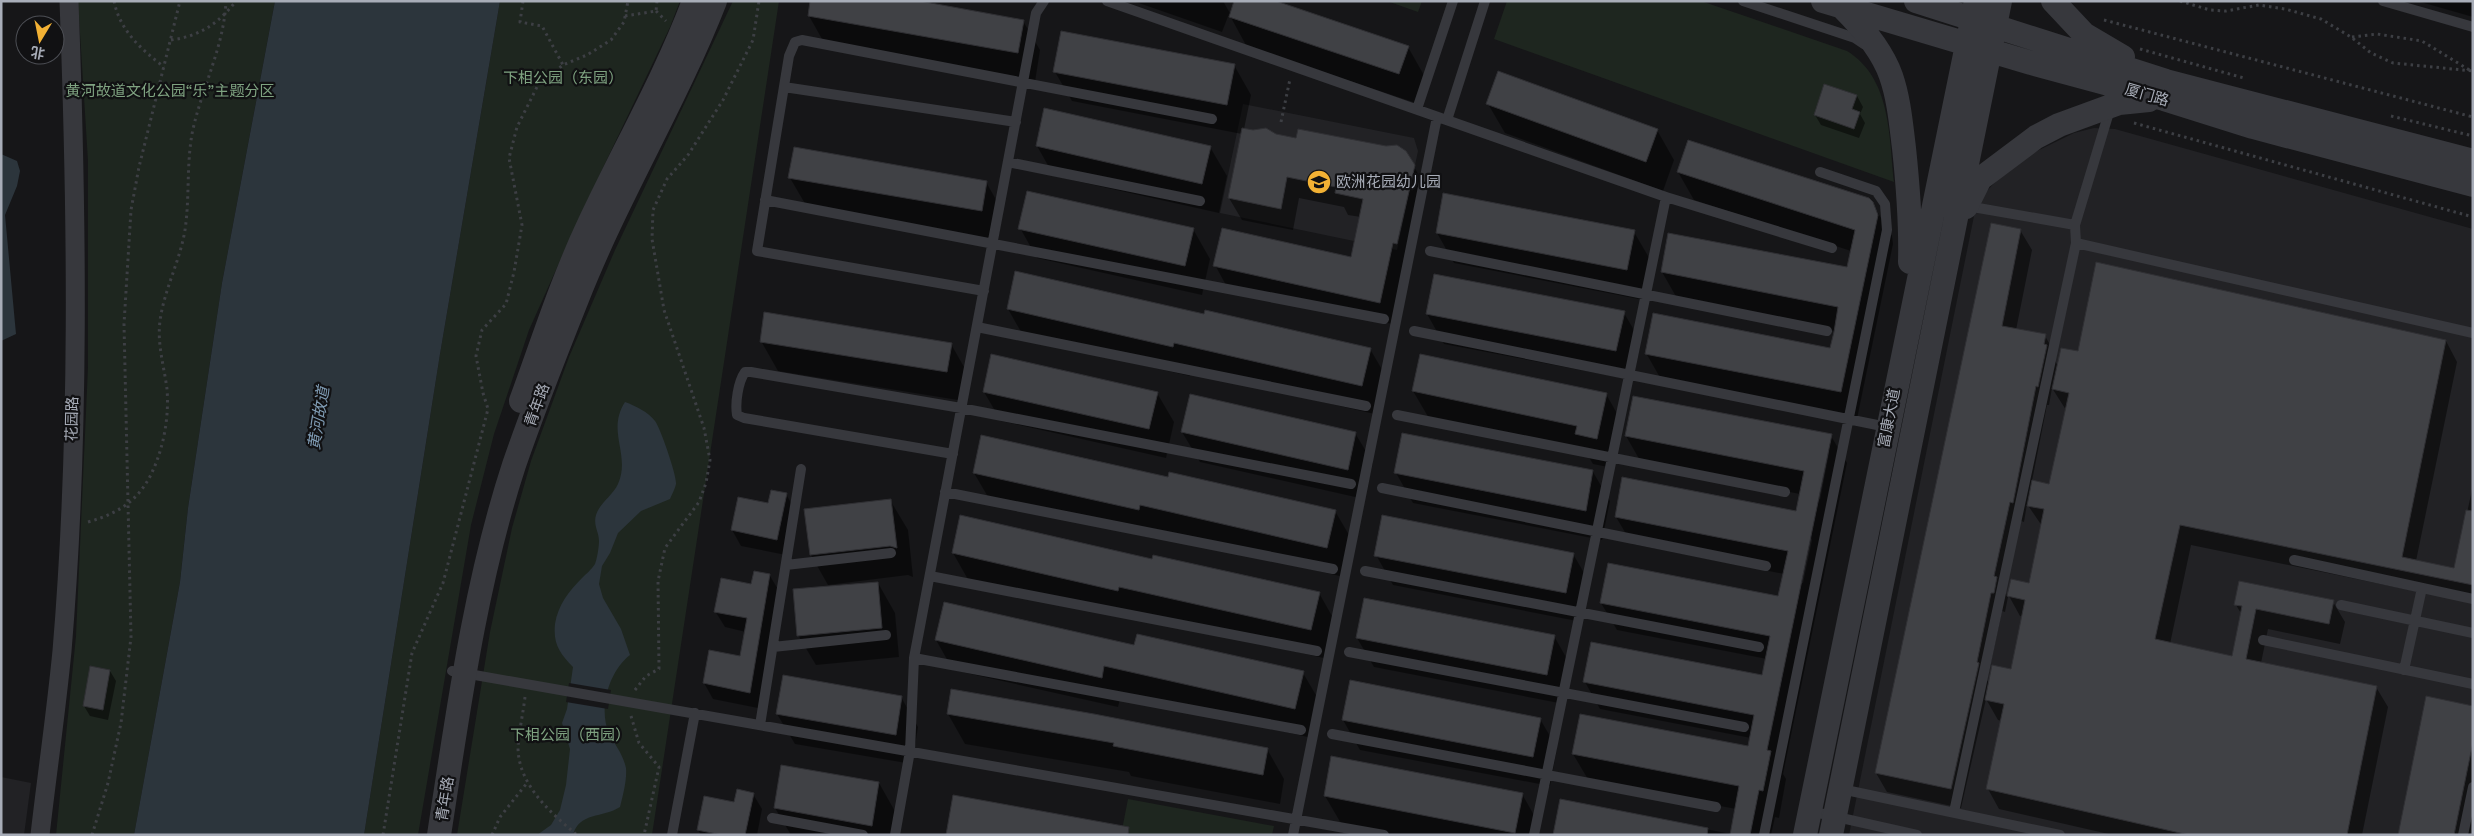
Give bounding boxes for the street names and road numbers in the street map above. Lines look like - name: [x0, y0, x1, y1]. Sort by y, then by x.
- street label: 厦门路: [2123, 80, 2171, 110]
- street label: 青年路: [521, 381, 553, 429]
- street label: 富康大道: [1874, 387, 1904, 449]
- street label: 花园路: [63, 396, 81, 442]
- street label: 青年路: [433, 775, 457, 823]

